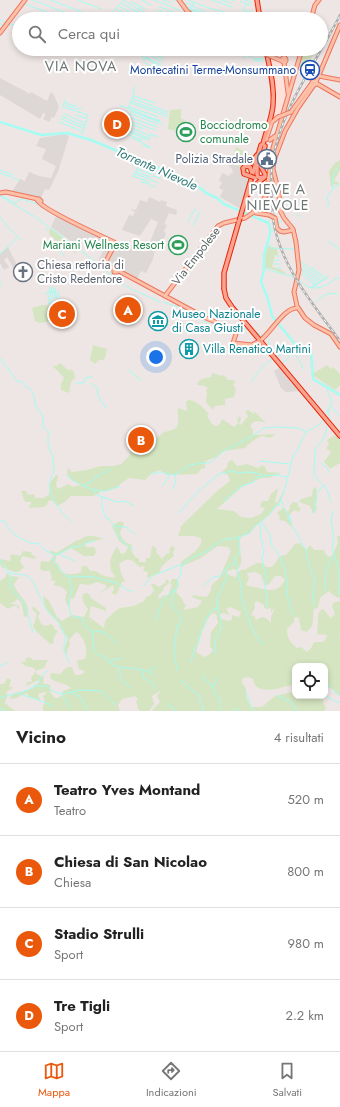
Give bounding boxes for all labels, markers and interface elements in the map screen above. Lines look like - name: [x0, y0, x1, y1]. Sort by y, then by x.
- search box: [12, 12, 328, 56]
- icon: search: [26, 23, 48, 45]
- text: Cerca qui: [58, 23, 120, 45]
- district label: VIA NOVA: [45, 56, 117, 76]
- station icon: Montecatini Terme-Monsummano: [299, 59, 321, 81]
- place label: Montecatini Terme-Monsummano: [130, 61, 296, 79]
- pin: D: [104, 109, 130, 139]
- place label: Bocciodromo comunale: [200, 116, 268, 148]
- sports icon: Bocciodromo comunale: [175, 121, 197, 143]
- water label: Torrente Nievole: [113, 142, 201, 195]
- public building icon: Polizia Stradale: [256, 148, 278, 170]
- place label: Polizia Stradale: [175, 150, 253, 168]
- district label: PIEVE A NIEVOLE: [246, 179, 310, 215]
- street label: Via Empolese: [167, 223, 225, 289]
- sports icon: Mariani Wellness Resort: [167, 234, 189, 256]
- place label: Mariani Wellness Resort: [43, 236, 164, 254]
- place label: Chiesa rettoria di Cristo Redentore: [37, 256, 124, 288]
- church icon: Chiesa rettoria di Cristo Redentore: [12, 261, 34, 283]
- pin: A: [115, 295, 141, 325]
- pin: C: [49, 299, 75, 329]
- place label: Museo Nazionale di Casa Giusti: [172, 305, 260, 337]
- museum icon: Museo Nazionale di Casa Giusti: [147, 310, 169, 332]
- building icon: Villa Renatico Martini: [178, 338, 200, 360]
- place label: Villa Renatico Martini: [203, 340, 311, 358]
- your location: [146, 347, 166, 367]
- pin: B: [128, 425, 154, 455]
- map controls: [292, 663, 328, 699]
- button: locate: [292, 663, 328, 699]
- text: Vicino: [16, 725, 66, 749]
- text: 4 risultati: [274, 728, 324, 747]
- text: Teatro Yves Montand: [54, 779, 200, 801]
- text: A: [24, 790, 34, 809]
- text: 520 m: [287, 790, 324, 809]
- text: Teatro: [54, 801, 86, 820]
- text: Chiesa di San Nicolao: [54, 851, 207, 873]
- text: B: [25, 862, 33, 881]
- text: 800 m: [287, 862, 324, 881]
- text: Chiesa: [54, 873, 91, 892]
- text: Stadio Strulli: [54, 923, 144, 945]
- text: C: [24, 934, 34, 953]
- text: 980 m: [288, 934, 324, 953]
- text: Sport: [54, 945, 83, 964]
- text: Tre Tigli: [54, 995, 110, 1017]
- text: D: [24, 1006, 34, 1025]
- text: 2.2 km: [286, 1006, 324, 1025]
- text: Sport: [54, 1017, 83, 1036]
- tab: Mappa: [38, 1060, 70, 1100]
- tab: Indicazioni: [146, 1060, 197, 1100]
- tab: Salvati: [273, 1060, 302, 1100]

